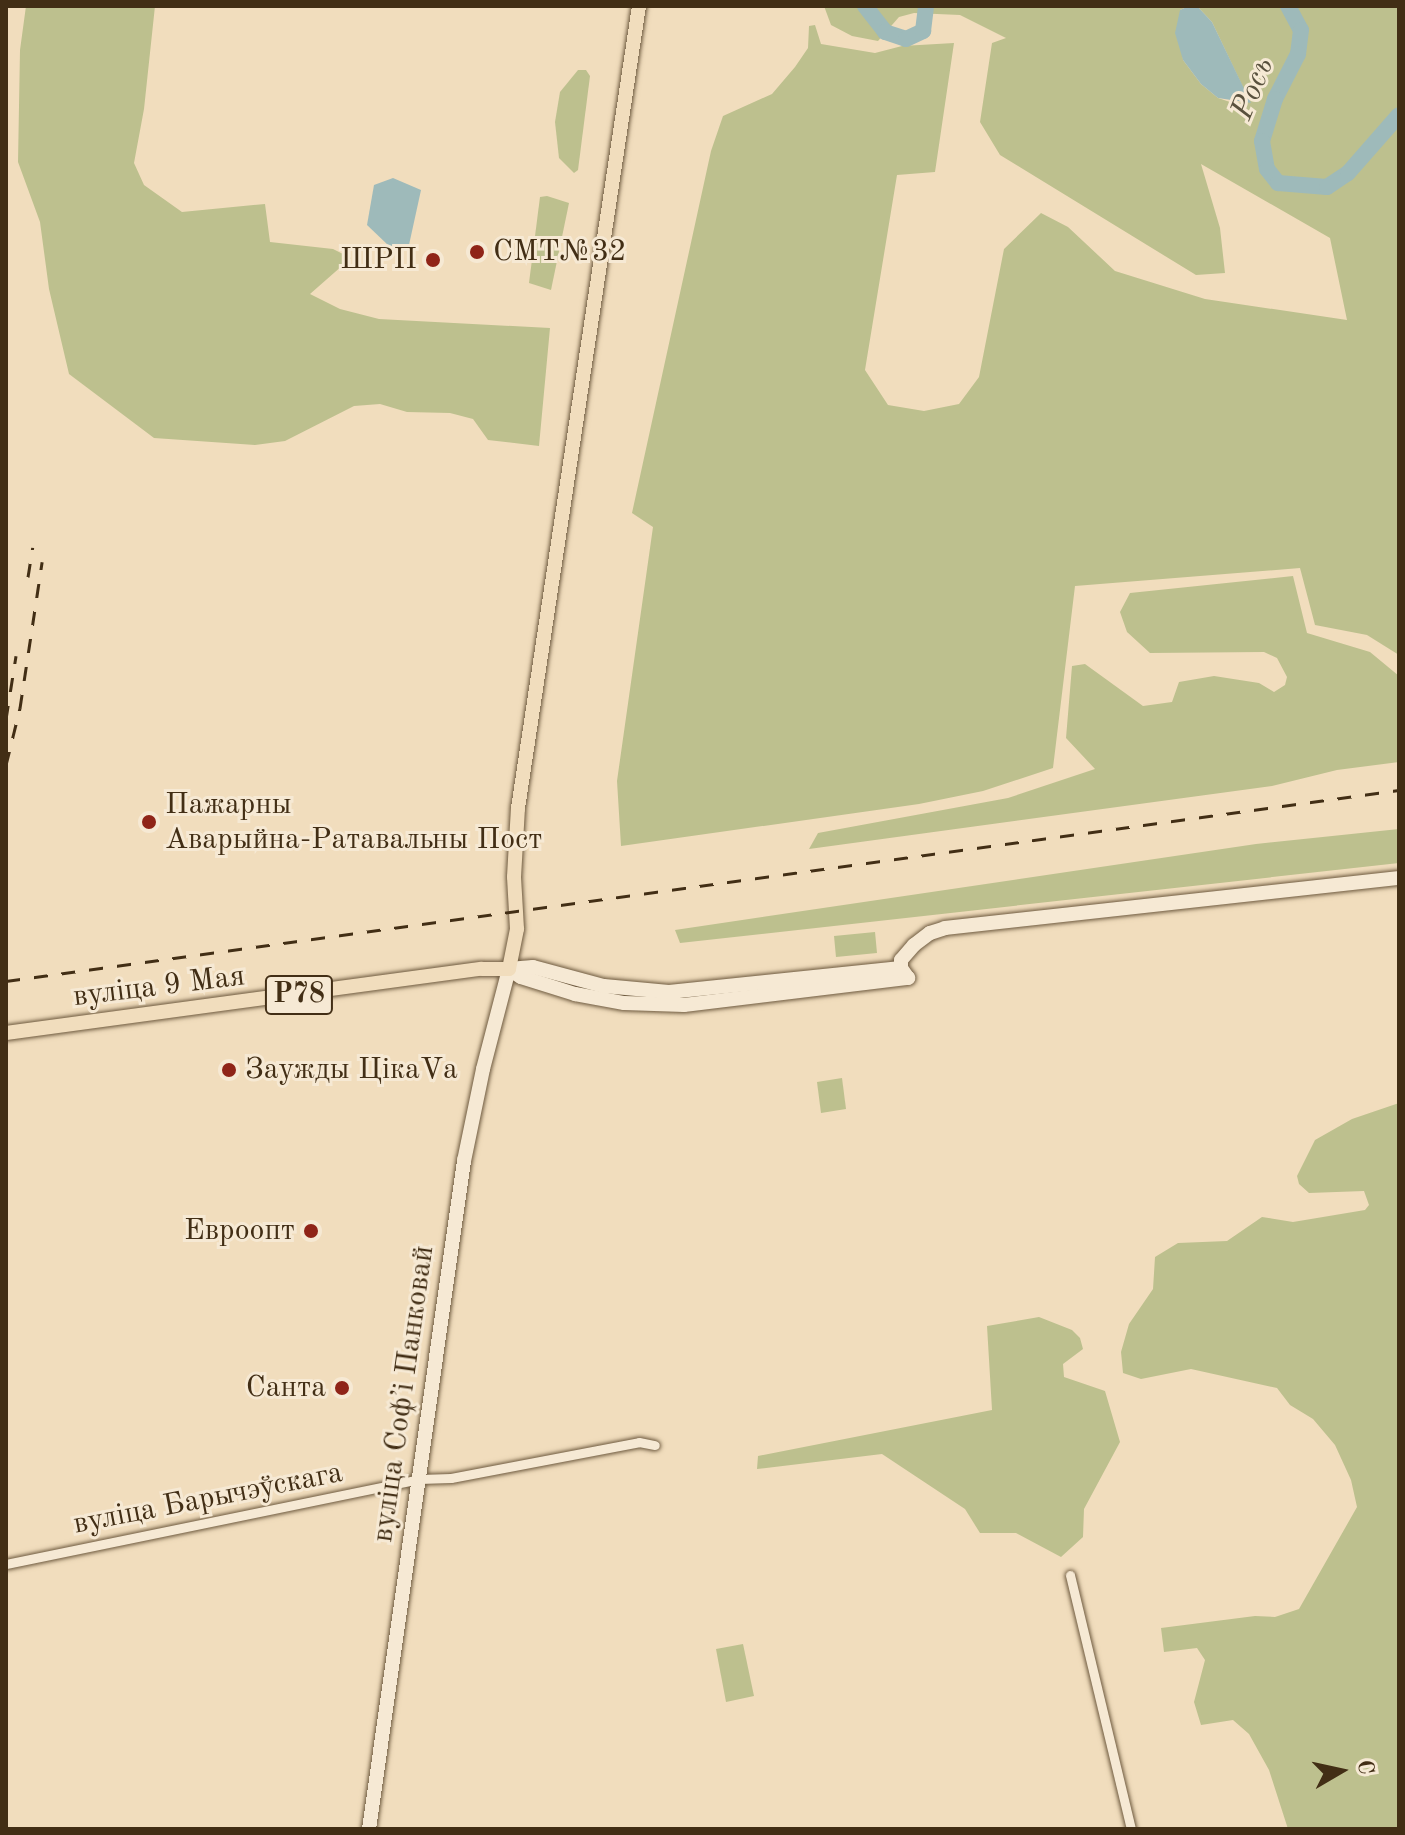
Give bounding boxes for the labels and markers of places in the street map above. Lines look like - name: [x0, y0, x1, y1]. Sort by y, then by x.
- place label: СМТ№32: [493, 234, 626, 270]
- place label: ШРП: [340, 242, 417, 278]
- marker: СМТ№32: [468, 243, 486, 261]
- marker: ШРП: [424, 251, 442, 269]
- place label: Пажарны Аварыйна-Ратавальны Пост: [165, 787, 542, 858]
- marker: Пажарны Аварыйна-Ратавальны Пост: [140, 813, 158, 831]
- place label: Заужды ЦікаVа: [245, 1052, 458, 1088]
- marker: Заужды ЦікаVа: [220, 1061, 238, 1079]
- place label: Евроопт: [184, 1213, 295, 1249]
- marker: Евроопт: [302, 1222, 320, 1240]
- place label: Санта: [246, 1370, 326, 1406]
- marker: Санта: [333, 1379, 351, 1397]

